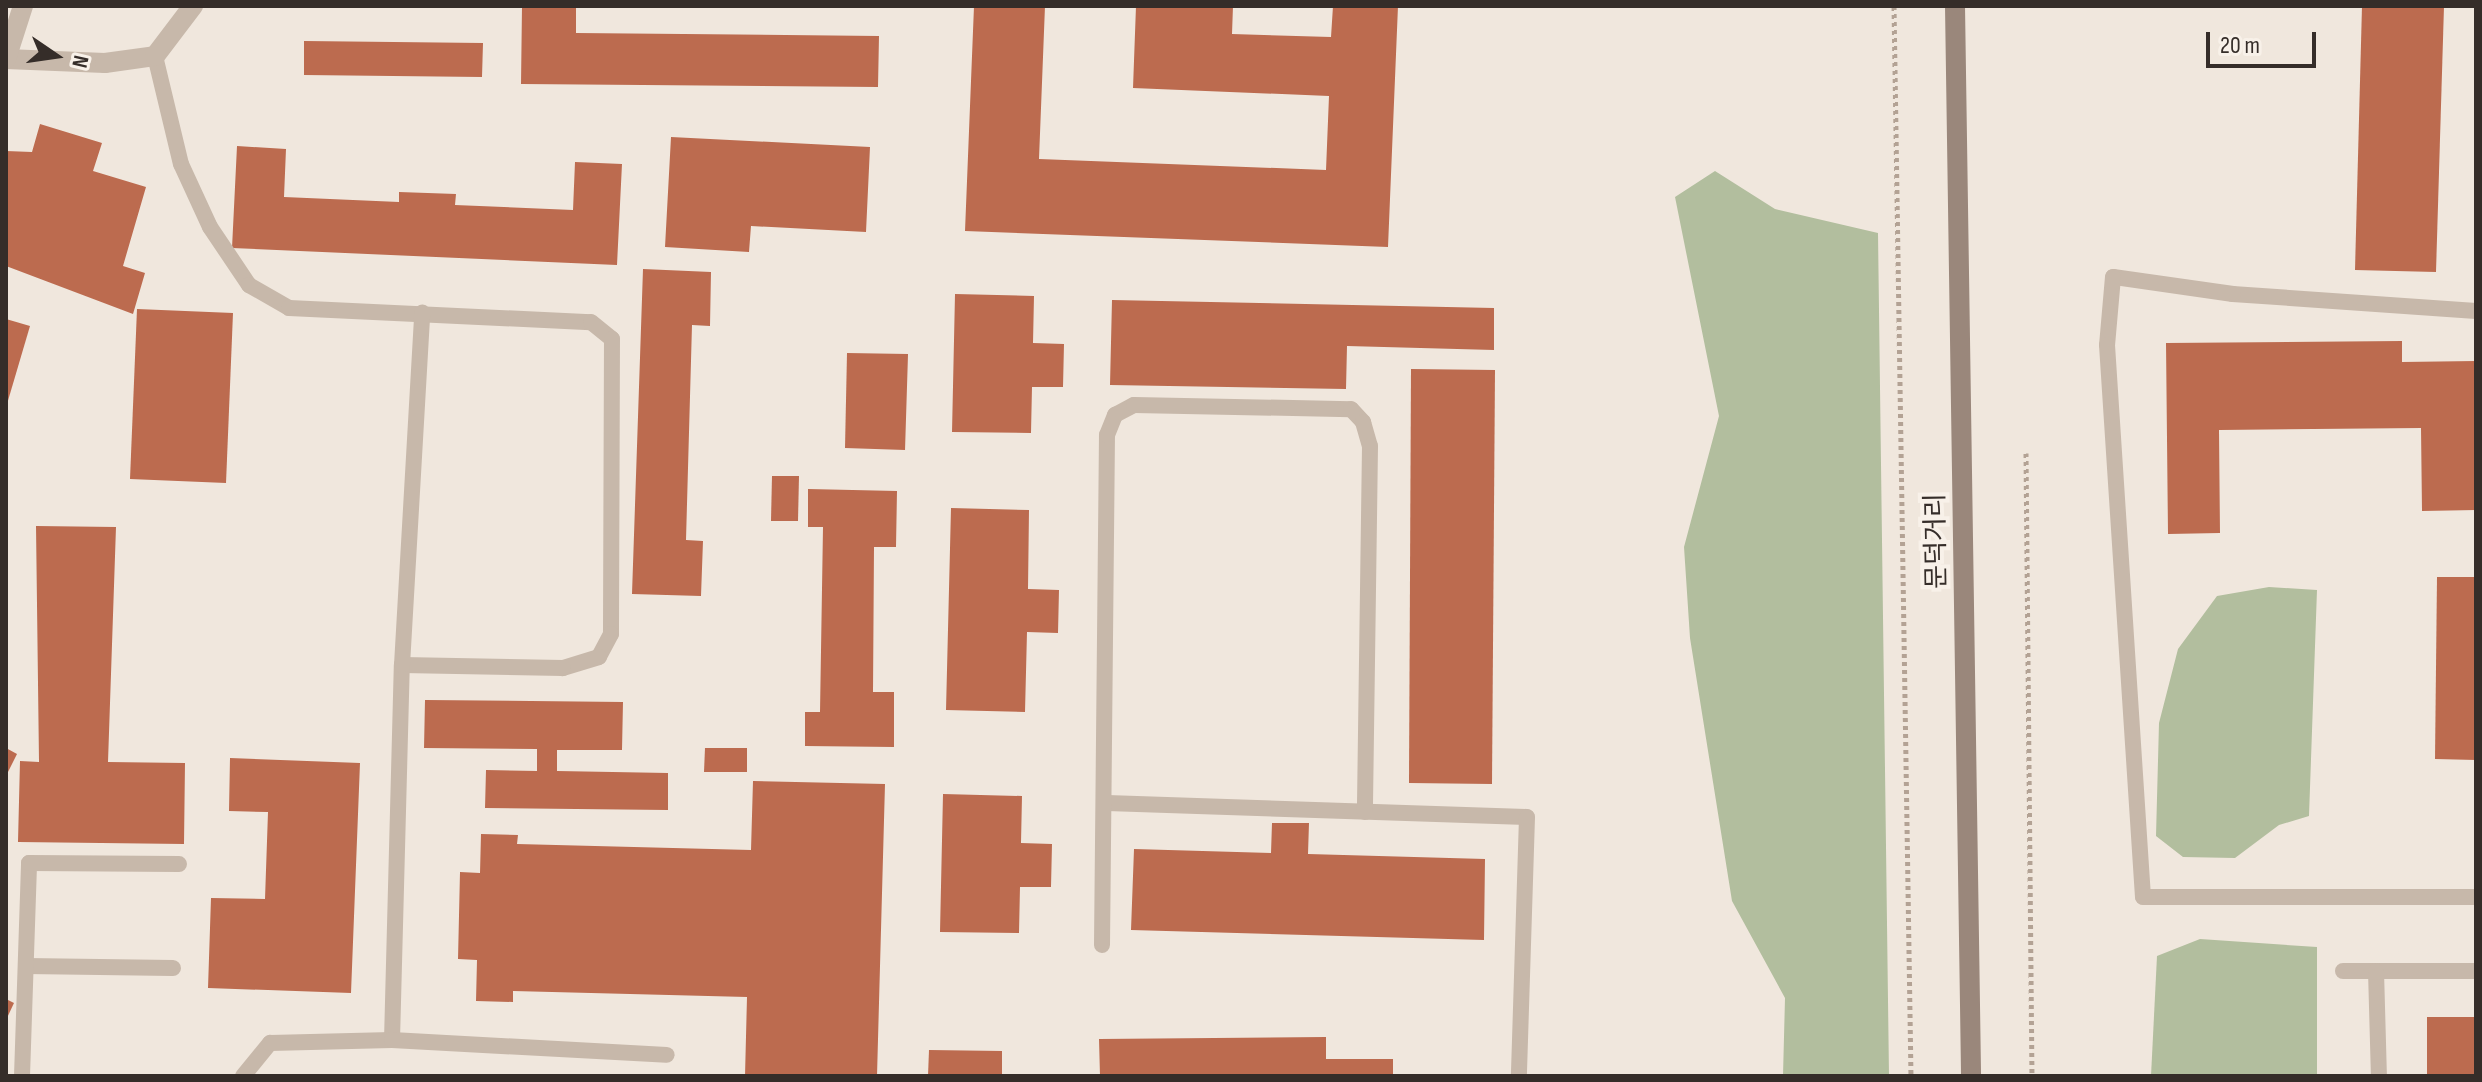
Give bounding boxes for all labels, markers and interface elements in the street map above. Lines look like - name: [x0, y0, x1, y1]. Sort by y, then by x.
- north arrow: [16, 16, 96, 96]
- scale bar: [2210, 16, 2320, 66]
- text: 20 m: [2220, 31, 2260, 60]
- text: N: [65, 53, 94, 70]
- street label: 문덕거리: [1921, 493, 1953, 589]

